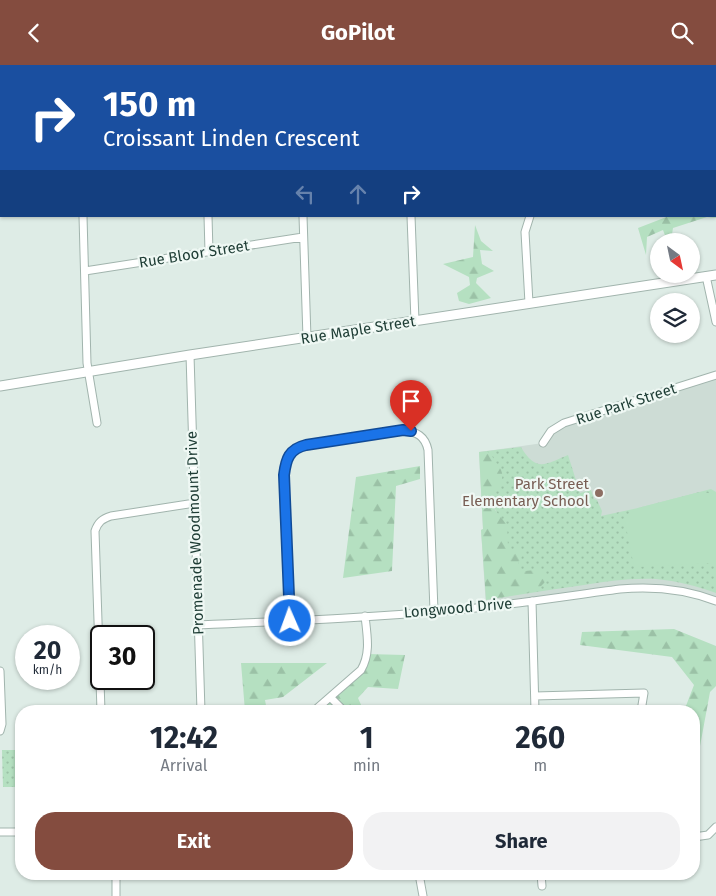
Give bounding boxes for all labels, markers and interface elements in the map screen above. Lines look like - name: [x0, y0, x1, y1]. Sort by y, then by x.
- icon: back: [20, 19, 48, 47]
- text: GoPilot: [321, 19, 395, 46]
- icon: search: [668, 19, 696, 47]
- text: 150 m: [103, 83, 196, 125]
- icon: right: [20, 85, 85, 150]
- text: Croissant Linden Crescent: [103, 125, 360, 152]
- icon: left: [291, 180, 319, 208]
- icon: ahead: [344, 180, 372, 208]
- icon: right: [397, 180, 425, 208]
- north arrow: [650, 233, 700, 283]
- map controls: [650, 233, 700, 343]
- street label: Rue Bloor Street: [138, 236, 251, 272]
- button: layers: [650, 293, 700, 343]
- street label: Rue Maple Street: [299, 312, 417, 348]
- street label: Rue Park Street: [574, 379, 679, 429]
- pin: [390, 380, 432, 431]
- icon: arrive: [397, 387, 425, 415]
- street label: Promenade Woodmount Drive: [182, 431, 208, 635]
- place label: Park Street Elementary School: [462, 475, 590, 510]
- marker: Park Street Elementary School: [593, 487, 605, 499]
- position arrow: [263, 594, 315, 646]
- street label: Longwood Drive: [403, 594, 513, 622]
- speed limit sign: 30: [90, 625, 155, 690]
- text: 20: [34, 636, 61, 666]
- text: km/h: [33, 663, 62, 677]
- text: 12:42: [150, 720, 218, 756]
- text: 1: [360, 720, 374, 756]
- text: 260: [515, 720, 565, 756]
- text: Arrival: [160, 756, 207, 775]
- text: min: [353, 756, 380, 775]
- text: m: [533, 756, 547, 775]
- button: Exit: [35, 812, 353, 870]
- button: Share: [363, 812, 680, 870]

